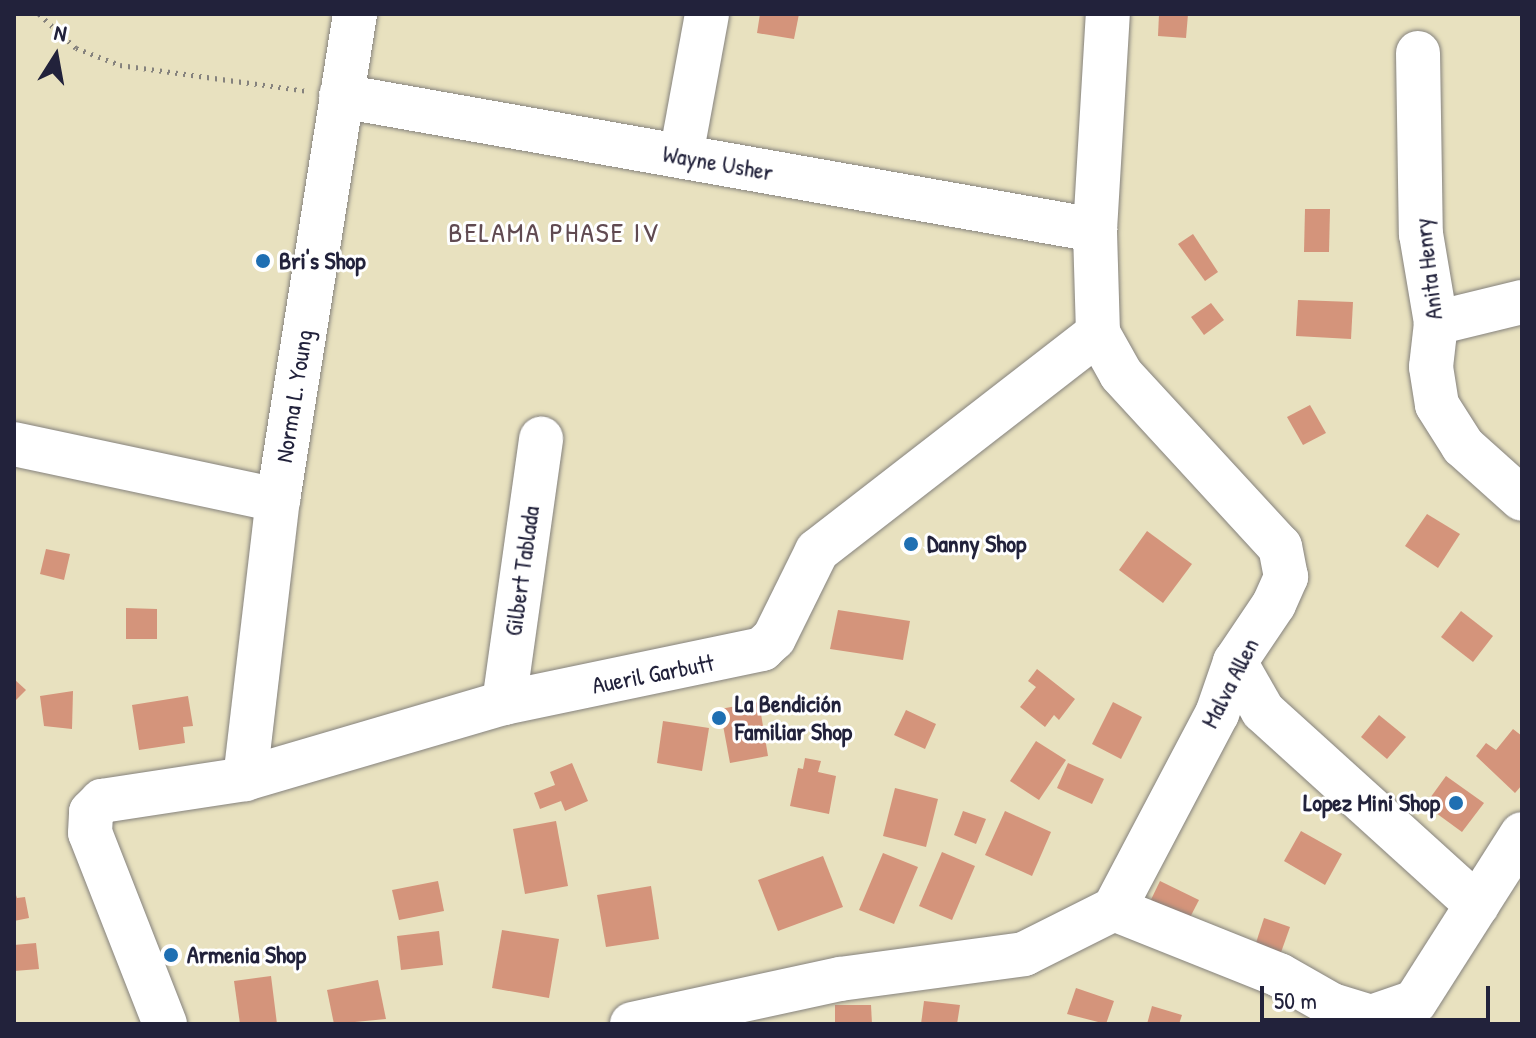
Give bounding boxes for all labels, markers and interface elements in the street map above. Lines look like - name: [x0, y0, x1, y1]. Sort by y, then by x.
- north arrow: [16, 16, 96, 96]
- text: N: [52, 17, 69, 48]
- street label: Wayne Usher: [661, 139, 775, 187]
- district label: BELAMA PHASE IV: [448, 215, 660, 249]
- street label: Anita Henry: [1407, 217, 1449, 321]
- place label: Bri's Shop: [279, 247, 366, 275]
- marker: Bri's Shop: [254, 252, 272, 270]
- street label: Norma L. Young: [269, 328, 319, 464]
- street label: Gilbert Tablada: [499, 504, 545, 638]
- place label: Danny Shop: [927, 530, 1026, 558]
- marker: Danny Shop: [902, 535, 920, 553]
- street label: Malva Allen: [1195, 633, 1265, 733]
- street label: Aueril Garbutt: [590, 648, 716, 700]
- place label: La Bendición Familiar Shop: [735, 690, 852, 746]
- marker: La Bendición Familiar Shop: [710, 709, 728, 727]
- place label: Lopez Mini Shop: [1303, 789, 1440, 817]
- marker: Lopez Mini Shop: [1447, 794, 1465, 812]
- place label: Armenia Shop: [187, 941, 306, 969]
- marker: Armenia Shop: [162, 946, 180, 964]
- scale bar: [1264, 970, 1494, 1020]
- text: 50 m: [1274, 984, 1317, 1016]

